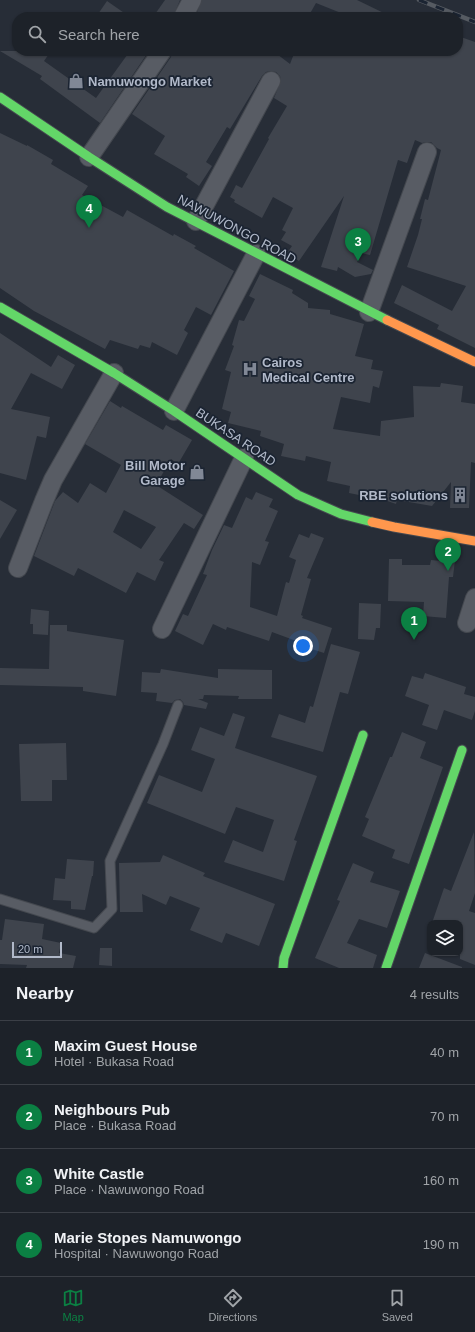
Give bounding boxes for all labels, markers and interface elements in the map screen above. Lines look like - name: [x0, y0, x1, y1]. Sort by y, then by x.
- search box: [12, 12, 463, 56]
- icon: search: [26, 23, 48, 45]
- text: Search here: [58, 26, 140, 43]
- shop icon: Namuwongo Market: [67, 72, 85, 90]
- place label: Namuwongo Market: [88, 74, 212, 89]
- street label: NAWUWONGO ROAD: [175, 191, 299, 267]
- pin: 4: [76, 195, 102, 228]
- pin: 3: [345, 228, 371, 261]
- place label: Cairos Medical Centre: [262, 355, 354, 385]
- hospital icon: Cairos Medical Centre: [241, 360, 259, 378]
- street label: BUKASA ROAD: [193, 405, 279, 469]
- place label: Bill Motor Garage: [125, 458, 185, 488]
- shop icon: Bill Motor Garage: [188, 463, 206, 481]
- building icon: RBE solutions: [451, 486, 469, 504]
- place label: RBE solutions: [359, 488, 448, 503]
- pin: 2: [435, 538, 461, 571]
- pin: 1: [401, 607, 427, 640]
- your location: [293, 636, 313, 656]
- map controls: [427, 920, 463, 956]
- button: layers: [427, 920, 463, 956]
- scale bar: [12, 940, 62, 959]
- text: 20 m: [18, 943, 42, 955]
- text: Nearby: [16, 984, 74, 1003]
- text: 4 results: [410, 987, 459, 1002]
- text: Maxim Guest House: [54, 1037, 197, 1054]
- text: 1: [25, 1045, 33, 1060]
- text: 40 m: [430, 1045, 459, 1060]
- text: Hotel · Bukasa Road: [54, 1054, 174, 1069]
- text: Neighbours Pub: [54, 1101, 170, 1118]
- text: 2: [25, 1109, 33, 1124]
- text: 70 m: [430, 1109, 459, 1124]
- text: Place · Bukasa Road: [54, 1118, 176, 1133]
- text: White Castle: [54, 1165, 144, 1182]
- text: 3: [25, 1173, 33, 1188]
- text: 160 m: [423, 1173, 459, 1188]
- text: Place · Nawuwongo Road: [54, 1182, 204, 1197]
- text: Marie Stopes Namuwongo: [54, 1229, 242, 1246]
- text: 4: [25, 1237, 33, 1252]
- text: 190 m: [423, 1237, 459, 1252]
- text: Hospital · Nawuwongo Road: [54, 1246, 219, 1261]
- tab: Map: [62, 1287, 84, 1323]
- tab: Directions: [208, 1287, 257, 1323]
- tab: Saved: [382, 1287, 413, 1323]

